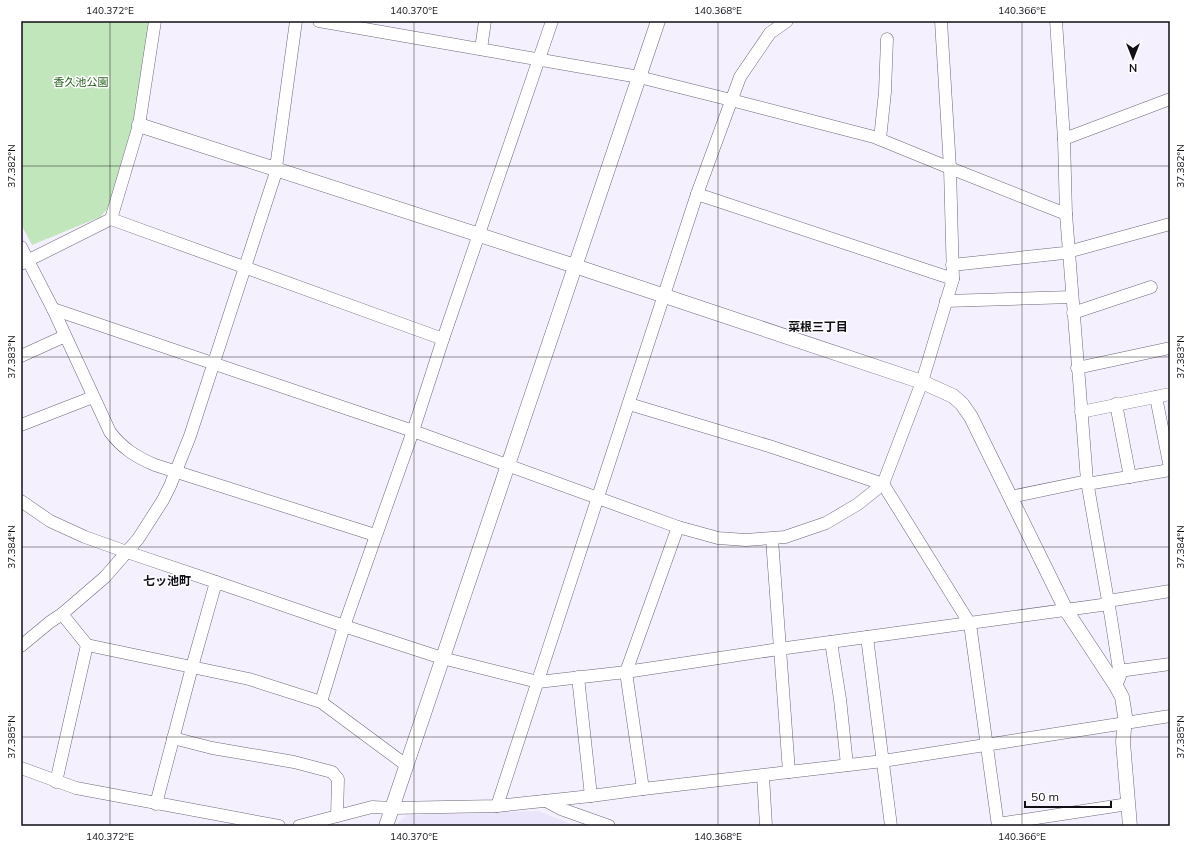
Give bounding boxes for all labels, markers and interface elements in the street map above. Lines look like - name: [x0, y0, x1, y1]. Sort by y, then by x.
- text: 140.372°E: [86, 4, 134, 17]
- text: 140.370°E: [390, 4, 438, 17]
- text: 140.368°E: [694, 4, 742, 17]
- text: 140.366°E: [998, 4, 1046, 17]
- north arrow: [1113, 38, 1153, 78]
- text: N: [1129, 61, 1137, 75]
- park label: 香久池公園: [54, 75, 109, 89]
- text: 37.382°N: [5, 144, 18, 188]
- text: 37.382°N: [1174, 144, 1187, 188]
- district label: 菜根三丁目: [788, 319, 848, 334]
- text: 37.383°N: [5, 335, 18, 379]
- text: 37.383°N: [1174, 335, 1187, 379]
- text: 37.384°N: [5, 525, 18, 569]
- text: 37.384°N: [1174, 525, 1187, 569]
- district label: 七ッ池町: [143, 573, 191, 588]
- text: 37.385°N: [5, 715, 18, 759]
- text: 37.385°N: [1174, 715, 1187, 759]
- scale bar: [1025, 783, 1111, 809]
- text: 50 m: [1031, 789, 1059, 804]
- text: 140.372°E: [86, 830, 134, 843]
- text: 140.370°E: [390, 830, 438, 843]
- text: 140.368°E: [694, 830, 742, 843]
- text: 140.366°E: [998, 830, 1046, 843]

